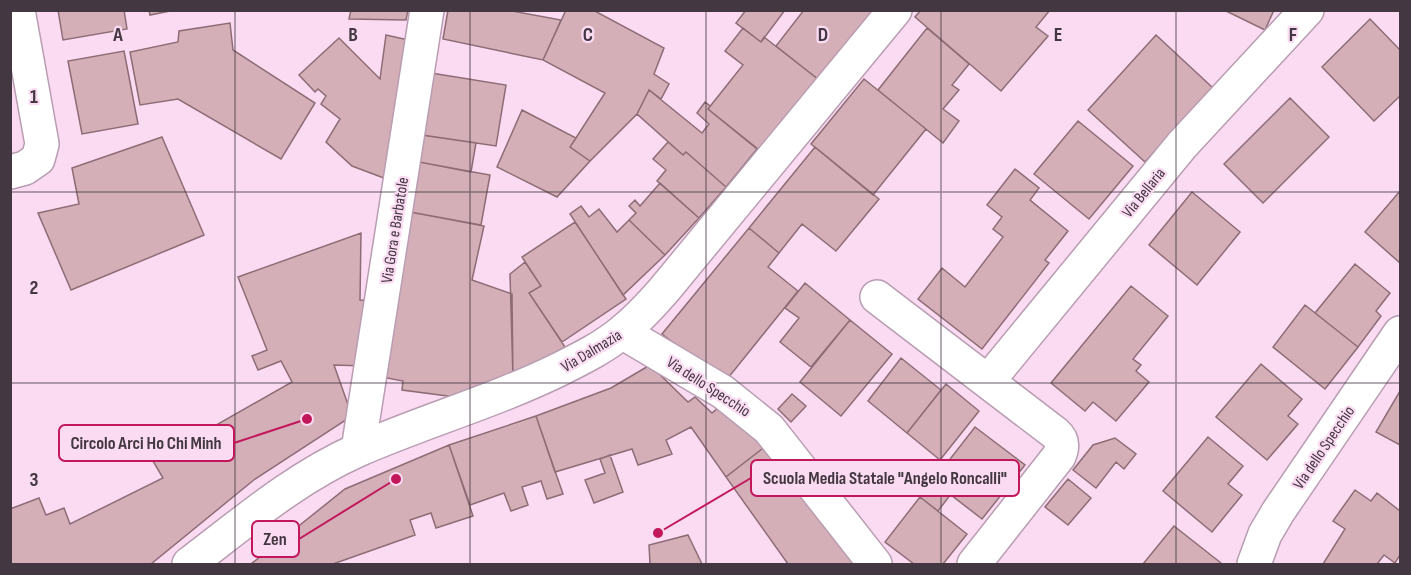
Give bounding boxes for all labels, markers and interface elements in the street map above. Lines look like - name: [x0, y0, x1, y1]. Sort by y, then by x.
- text: A: [112, 23, 123, 47]
- text: B: [348, 23, 358, 47]
- text: C: [583, 23, 593, 47]
- text: D: [818, 23, 828, 47]
- text: E: [1054, 23, 1062, 47]
- text: F: [1289, 23, 1297, 47]
- text: 1: [30, 85, 38, 109]
- street label: Via Bellaria: [1118, 164, 1170, 222]
- street label: Via Gora e Barbatole: [378, 176, 413, 285]
- text: 2: [30, 276, 38, 300]
- street label: Via Dalmazia: [558, 326, 625, 377]
- street label: Via dello Specchio: [663, 353, 754, 421]
- street label: Via dello Specchio: [1289, 403, 1359, 493]
- callout: Circolo Arci Ho Chi Minh: [59, 425, 234, 461]
- text: Circolo Arci Ho Chi Minh: [70, 433, 222, 454]
- callout: Scuola Media Statale "Angelo Roncalli": [751, 460, 1019, 496]
- text: 3: [30, 468, 39, 492]
- text: Scuola Media Statale "Angelo Roncalli": [763, 468, 1007, 489]
- callout: Zen: [252, 521, 299, 557]
- text: Zen: [263, 529, 287, 550]

